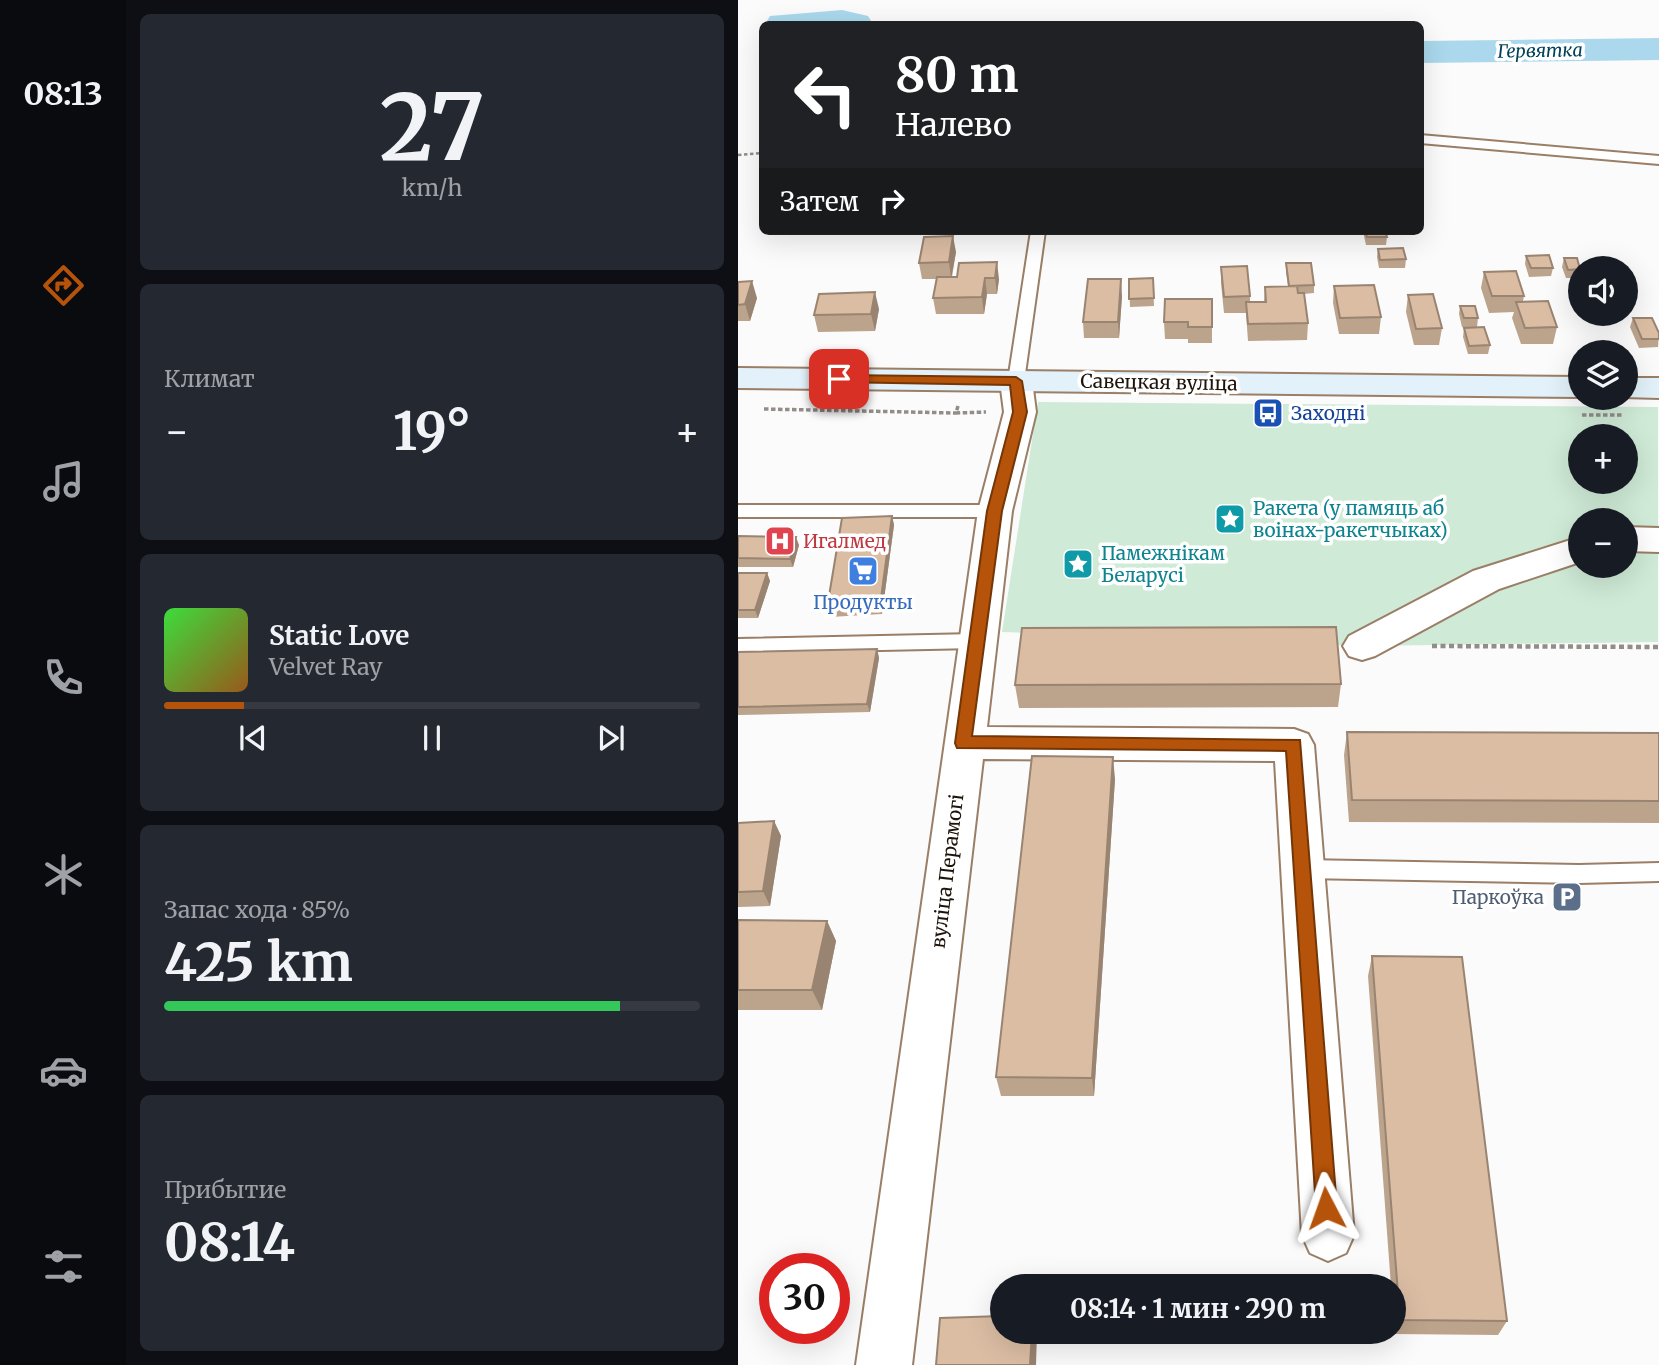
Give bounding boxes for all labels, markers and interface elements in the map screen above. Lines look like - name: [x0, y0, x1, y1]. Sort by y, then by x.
- water label: Гервятка: [1497, 38, 1583, 63]
- text: 80 m: [895, 44, 1018, 105]
- icon: left: [780, 49, 871, 140]
- text: 27: [379, 70, 485, 185]
- text: 08:13: [23, 74, 103, 114]
- text: Налево: [895, 105, 1012, 145]
- text: km/h: [402, 173, 462, 202]
- icon: right: [873, 182, 911, 220]
- text: Затем: [780, 185, 859, 218]
- map controls: [1568, 256, 1638, 578]
- button: sound: [1568, 256, 1638, 326]
- icon: directions: [39, 261, 88, 310]
- button: layers: [1568, 340, 1638, 410]
- pin: [809, 349, 869, 409]
- icon: arrive: [820, 360, 858, 398]
- text: Климат: [164, 364, 255, 393]
- street label: Савецкая вуліца: [1080, 369, 1238, 395]
- bus stop icon: Заходні: [1251, 396, 1285, 430]
- text: 19°: [393, 399, 471, 464]
- place label: Заходні: [1291, 401, 1365, 425]
- text: −: [164, 408, 189, 455]
- text: +: [675, 408, 700, 455]
- button: +: [1568, 424, 1638, 494]
- icon: music: [39, 457, 88, 506]
- place label: Ракета (у памяць аб воінах-ракетчыках): [1253, 496, 1448, 542]
- place icon: Ракета (у памяць аб воінах-ракетчыках): [1213, 502, 1247, 536]
- button: −: [1568, 508, 1638, 578]
- hospital icon: Игалмед: [763, 524, 797, 558]
- place label: Игалмед: [803, 529, 886, 553]
- place label: Памежнікам Беларусі: [1101, 541, 1225, 587]
- place icon: Памежнікам Беларусі: [1061, 547, 1095, 581]
- supermarket icon: Продукты: [846, 554, 880, 588]
- place label: Продукты: [813, 590, 913, 614]
- text: Static Love: [269, 619, 409, 652]
- text: Velvet Ray: [269, 652, 382, 681]
- icon: phone: [39, 653, 88, 702]
- icon: previous: [234, 719, 272, 757]
- icon: pause: [413, 719, 451, 757]
- icon: next: [592, 719, 630, 757]
- street label: вуліца Перамогі: [926, 793, 968, 949]
- icon: climate: [39, 850, 88, 899]
- parking icon: Паркоўка: [1550, 880, 1584, 914]
- place label: Паркоўка: [1452, 885, 1544, 909]
- text: Запас хода · 85%: [164, 895, 350, 924]
- text: 425 km: [164, 930, 353, 995]
- icon: car: [39, 1046, 88, 1095]
- position arrow: [1289, 1171, 1363, 1245]
- text: Прибытие: [164, 1175, 286, 1204]
- text: 08:14: [164, 1210, 295, 1275]
- icon: filters: [39, 1242, 88, 1291]
- speed limit sign: 30: [759, 1253, 850, 1344]
- text: 08:14 · 1 мин · 290 m: [1070, 1292, 1326, 1325]

